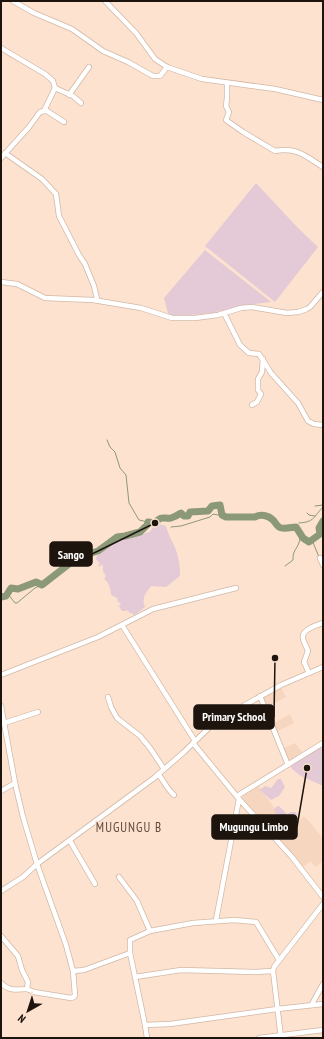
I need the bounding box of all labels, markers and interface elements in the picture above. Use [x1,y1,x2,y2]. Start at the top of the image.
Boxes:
callout: Sango [50,542,92,566]
text: Sango [58,547,85,562]
callout: Primary School [194,705,274,729]
text: Primary School [202,709,266,724]
callout: Mugungu Limbo [212,815,297,839]
district label: MUGUNGU B [96,819,162,836]
text: Mugungu Limbo [220,819,289,834]
north arrow [8,991,48,1031]
text: N [15,1011,28,1026]

